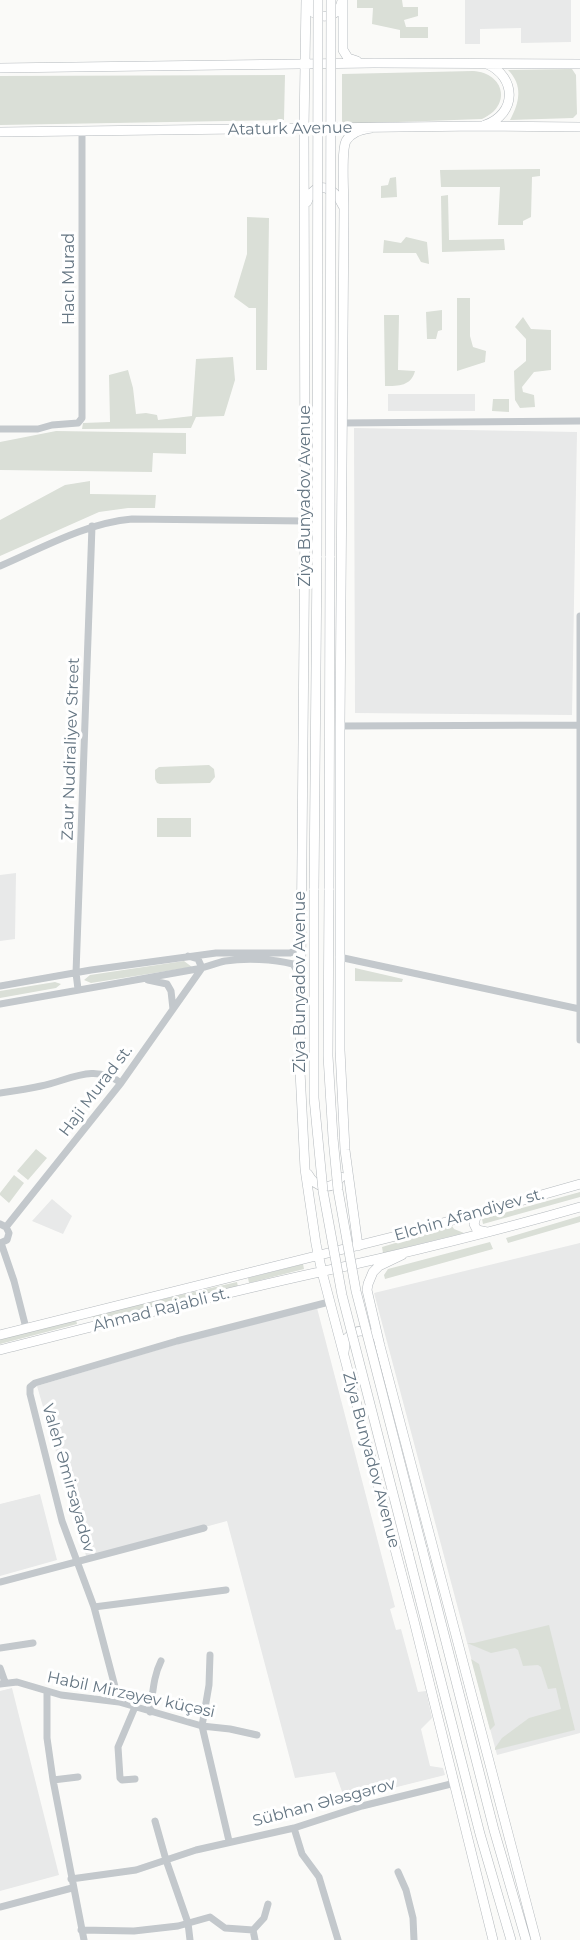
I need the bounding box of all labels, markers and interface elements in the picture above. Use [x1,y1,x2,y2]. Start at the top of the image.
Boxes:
street label: Ataturk Avenue [227,118,353,140]
street label: Hacı Murad [59,233,79,325]
street label: Ziya Bunyadov Avenue [295,405,315,587]
street label: Zaur Nudiraliyev Street [58,657,84,841]
street label: Ziya Bunyadov Avenue [290,891,310,1073]
street label: Haji Murad st. [55,1042,137,1140]
street label: Elchin Afandiyev st. [392,1184,546,1246]
street label: Ahmad Rajabli st. [91,1284,231,1336]
street label: Ziya Bunyadov Avenue [338,1370,404,1550]
street label: Valeh Əmirsayadov [38,1402,98,1554]
street label: Habil Mirzəyev küçəsi [45,1668,217,1722]
street label: Sübhan Ələsgərov [251,1775,397,1831]

